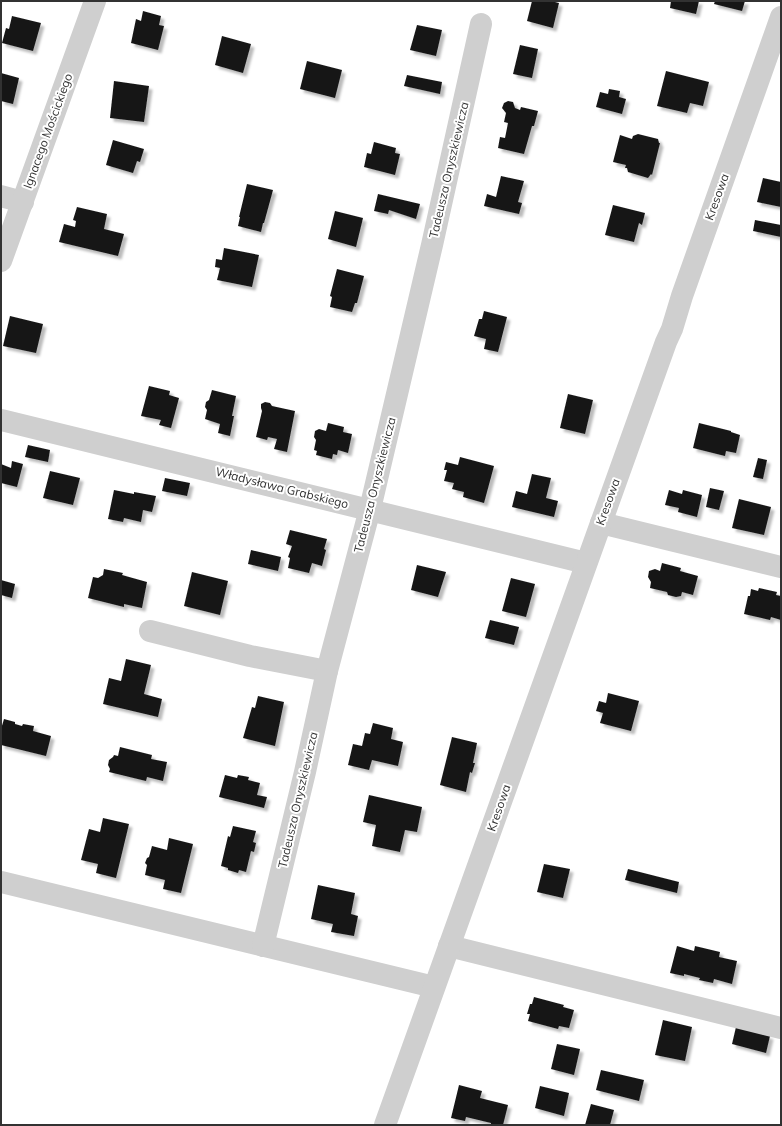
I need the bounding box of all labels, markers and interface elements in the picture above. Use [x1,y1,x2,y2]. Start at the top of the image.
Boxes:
street label: Ignacego Mościckiego [20,71,75,191]
street label: Tadeusza Onyszkiewicza [426,100,471,239]
street label: Kresowa [701,171,732,222]
street label: Tadeusza Onyszkiewicza [350,416,399,554]
street label: Władysława Grabskiego [214,464,350,511]
street label: Kresowa [592,476,623,527]
street label: Tadeusza Onyszkiewicza [275,730,320,869]
street label: Kresowa [484,782,514,833]

